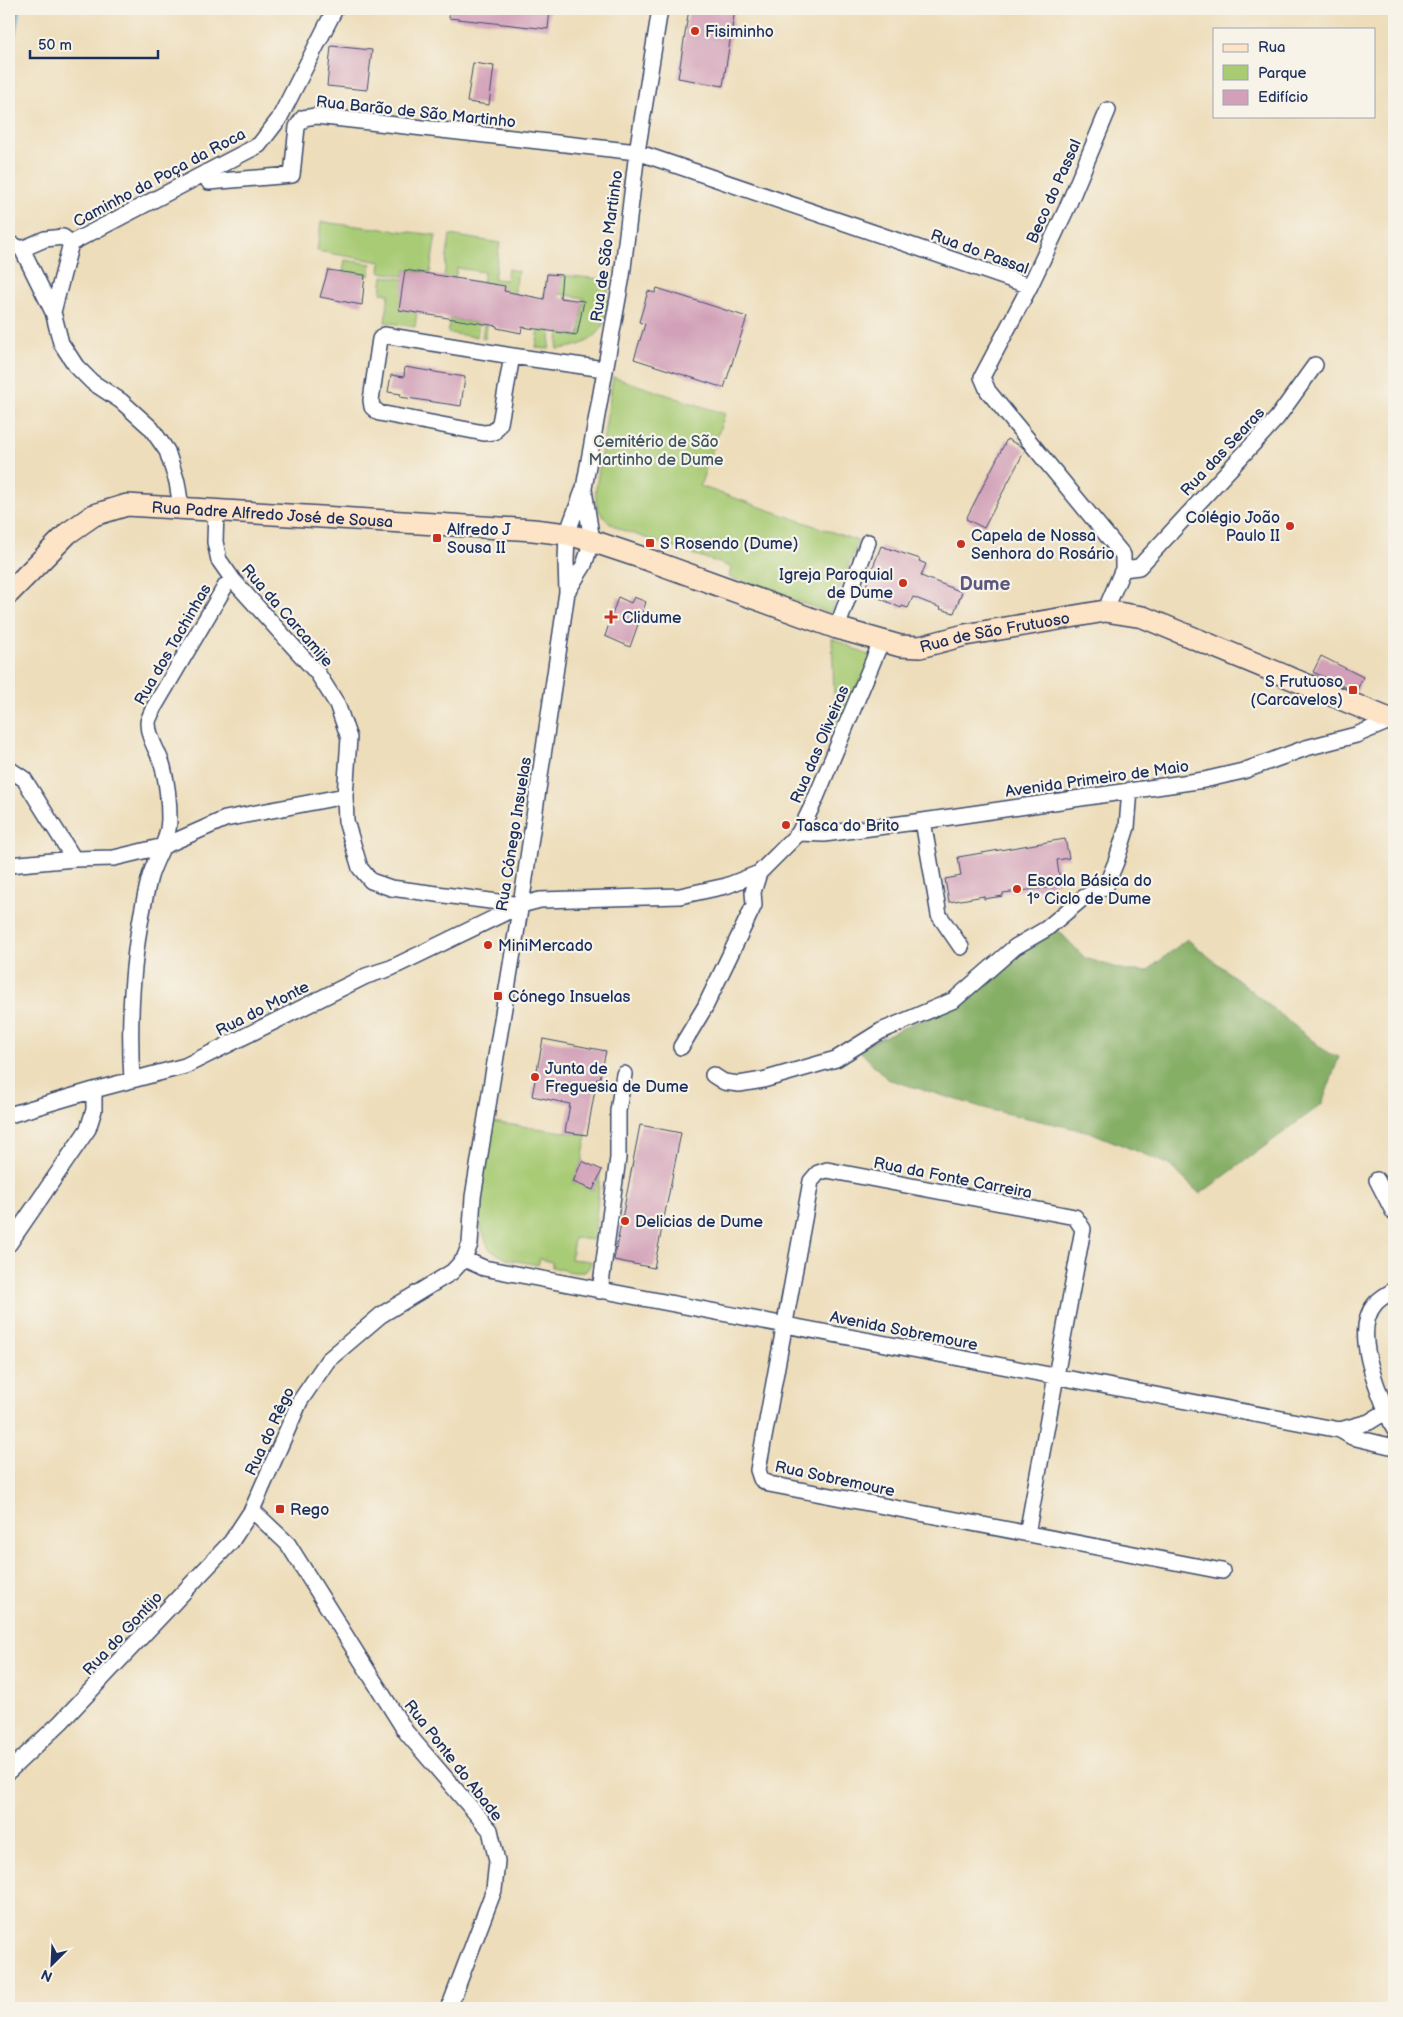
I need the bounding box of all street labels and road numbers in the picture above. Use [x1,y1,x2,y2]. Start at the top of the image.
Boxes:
street label: Rua Barão de São Martinho [315,93,517,132]
street label: Caminho da Poça da Roca [70,125,249,232]
street label: Beco do Passal [1023,137,1086,247]
street label: Rua de São Martinho [587,169,628,323]
street label: Rua do Passal [928,226,1031,279]
street label: Rua das Searas [1177,404,1269,500]
street label: Rua Padre Alfredo José de Sousa [151,499,394,532]
street label: Rua da Carcamije [237,561,337,672]
street label: Rua dos Tachinhas [131,581,216,709]
street label: Rua de São Frutuoso [918,609,1071,658]
street label: Rua das Oliveiras [787,683,854,806]
street label: Rua Cónego Insuelas [493,756,536,913]
street label: Avenida Primeiro de Maio [1004,757,1190,802]
street label: Rua do Monte [213,977,313,1041]
street label: Rua da Fonte Carreira [872,1154,1034,1203]
street label: Avenida Sobremoure [828,1308,980,1355]
street label: Rua do Rêgo [242,1384,299,1479]
street label: Rua Sobremoure [773,1457,897,1502]
street label: Rua do Gontijo [79,1588,167,1680]
street label: Rua Ponte do Abade [400,1697,506,1826]

